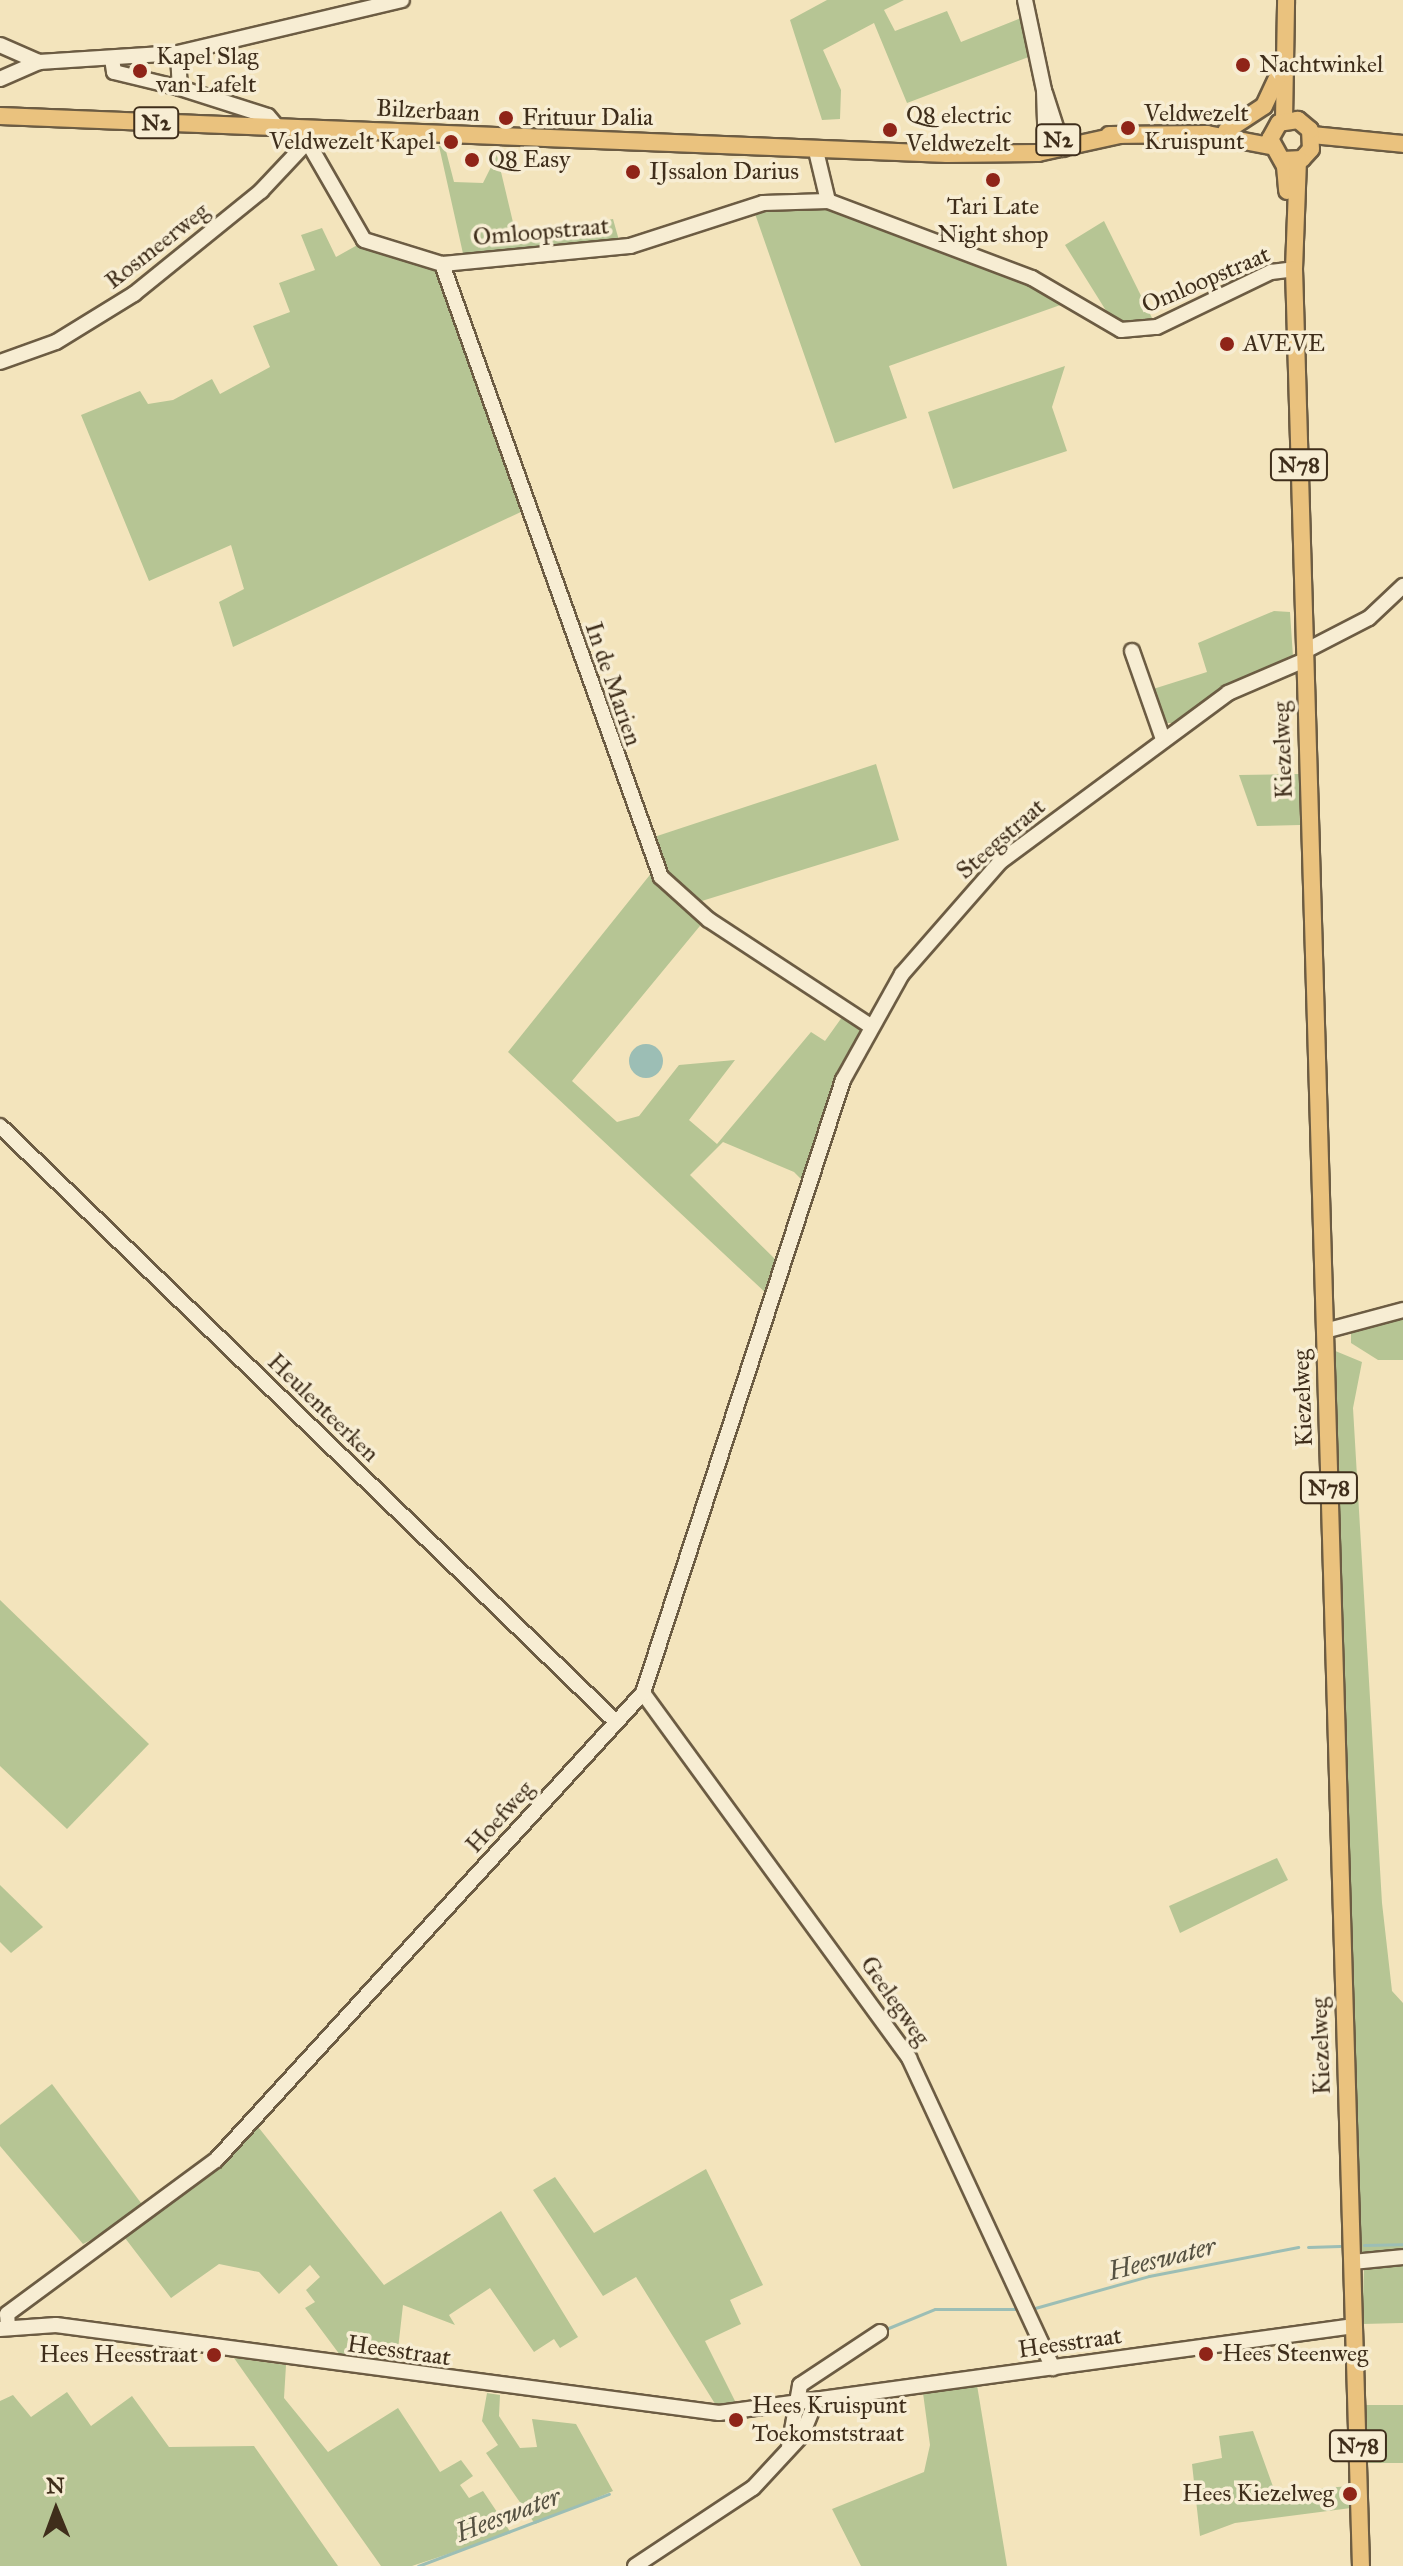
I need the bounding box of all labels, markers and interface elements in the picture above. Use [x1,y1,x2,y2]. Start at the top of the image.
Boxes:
place label: Kapel Slag van Lafelt [156,43,258,99]
place label: Nachtwinkel [1259,51,1384,79]
marker: Nachtwinkel [1234,56,1252,74]
marker: Kapel Slag van Lafelt [131,62,149,80]
street label: Bilzerbaan [375,94,481,128]
place label: Veldwezelt Kruispunt [1144,100,1249,156]
place label: Q8 electric Veldwezelt [906,102,1012,158]
place label: Frituur Dalia [522,104,653,132]
road number: N2 [132,105,180,141]
marker: Frituur Dalia [497,109,515,127]
marker: Veldwezelt Kruispunt [1119,119,1137,137]
marker: Q8 electric Veldwezelt [881,121,899,139]
road number: N2 [1034,122,1082,158]
place label: Veldwezelt Kapel [269,128,435,156]
marker: Veldwezelt Kapel [442,133,460,151]
place label: Q8 Easy [488,146,570,174]
marker: Q8 Easy [463,151,481,169]
place label: IJssalon Darius [649,158,799,186]
marker: IJssalon Darius [624,163,642,181]
marker: Tari Late Night shop [984,171,1002,189]
place label: Tari Late Night shop [937,193,1049,249]
street label: Rosmeerweg [99,197,215,295]
street label: Omloopstraat [472,212,610,252]
street label: Omloopstraat [1138,240,1274,320]
place label: AVEVE [1243,330,1325,358]
marker: AVEVE [1218,335,1236,353]
road number: N78 [1269,447,1329,483]
street label: In de Marien [578,618,648,750]
street label: Kiezelweg [1267,701,1299,799]
street label: Steegstraat [951,793,1051,885]
street label: Heulenteerken [261,1348,385,1468]
street label: Kiezelweg [1287,1349,1319,1447]
road number: N78 [1299,1470,1359,1506]
street label: Hoefweg [460,1775,540,1859]
street label: Geelegweg [854,1951,936,2051]
street label: Kiezelweg [1305,1997,1337,2095]
water label: Heeswater [1105,2231,1219,2287]
street label: Heesstraat [1016,2321,1124,2365]
street label: Heesstraat [345,2329,453,2373]
place label: Hees Steenweg [1222,2340,1368,2368]
place label: Hees Heesstraat [39,2341,198,2369]
marker: Hees Steenweg [1197,2345,1215,2363]
marker: Hees Heesstraat [205,2346,223,2364]
place label: Hees Kruispunt Toekomststraat [752,2392,907,2448]
marker: Hees Kruispunt Toekomststraat [727,2411,745,2429]
road number: N78 [1328,2428,1388,2464]
north arrow [16,2470,96,2550]
text: N [46,2472,65,2499]
place label: Hees Kiezelweg [1182,2480,1334,2508]
water label: Heeswater [451,2481,565,2549]
marker: Hees Kiezelweg [1341,2485,1359,2503]

